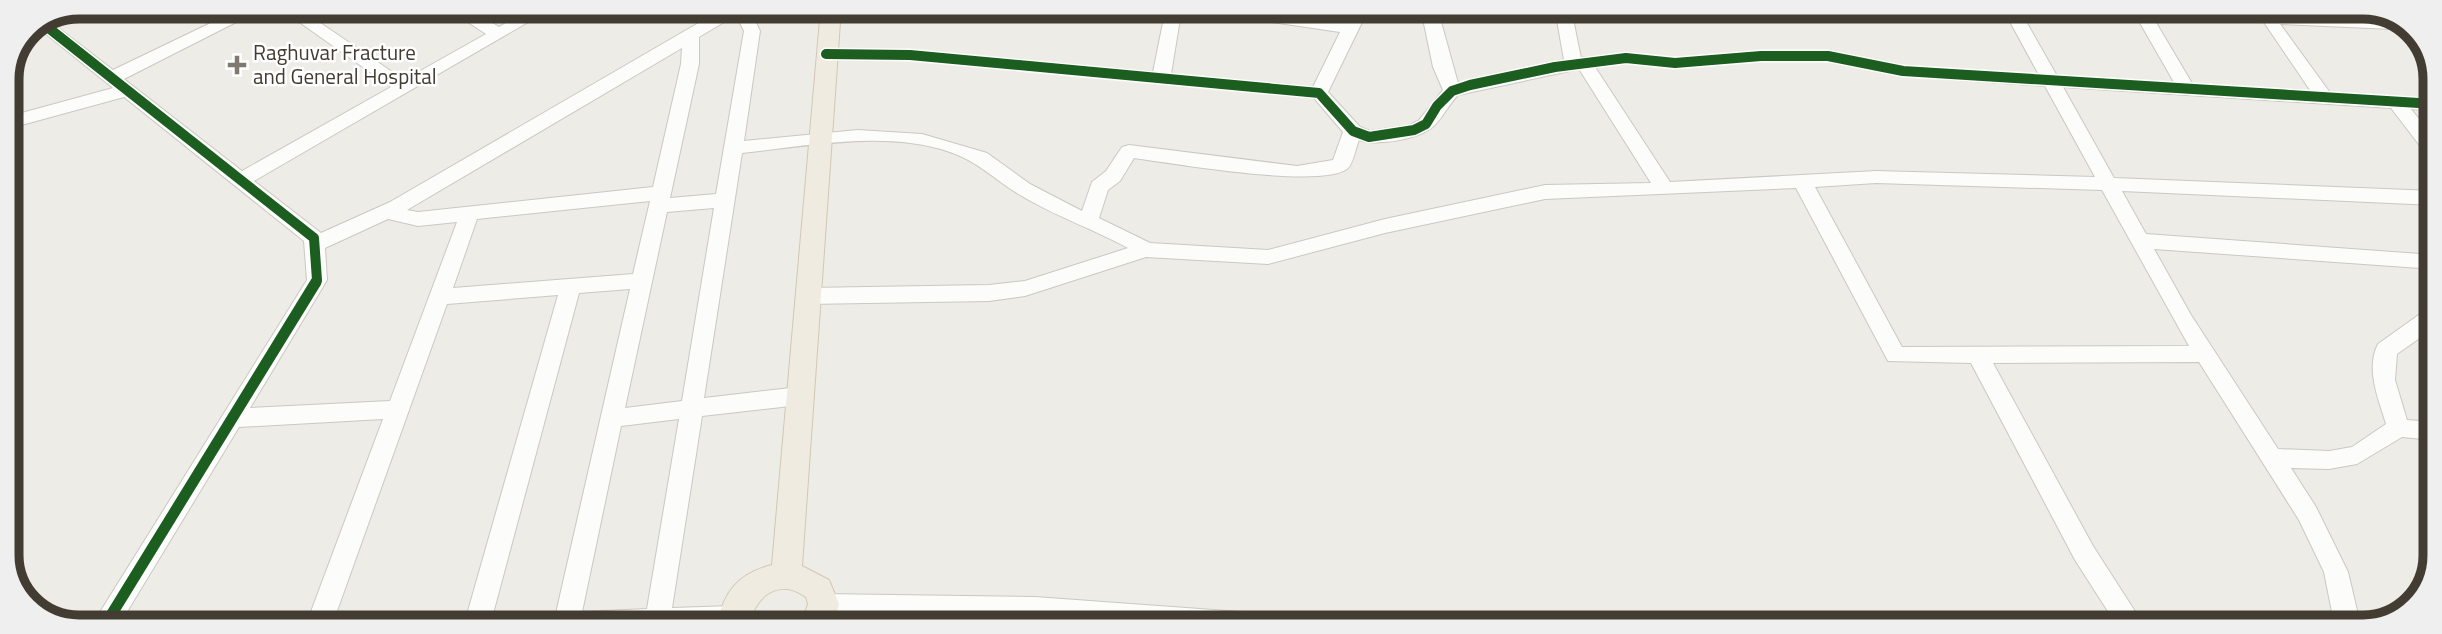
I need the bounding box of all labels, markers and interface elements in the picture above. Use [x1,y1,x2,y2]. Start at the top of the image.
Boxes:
place label: Raghuvar Fracture and General Hospital [253,36,437,92]
marker: Raghuvar Fracture and General Hospital [227,55,247,75]

